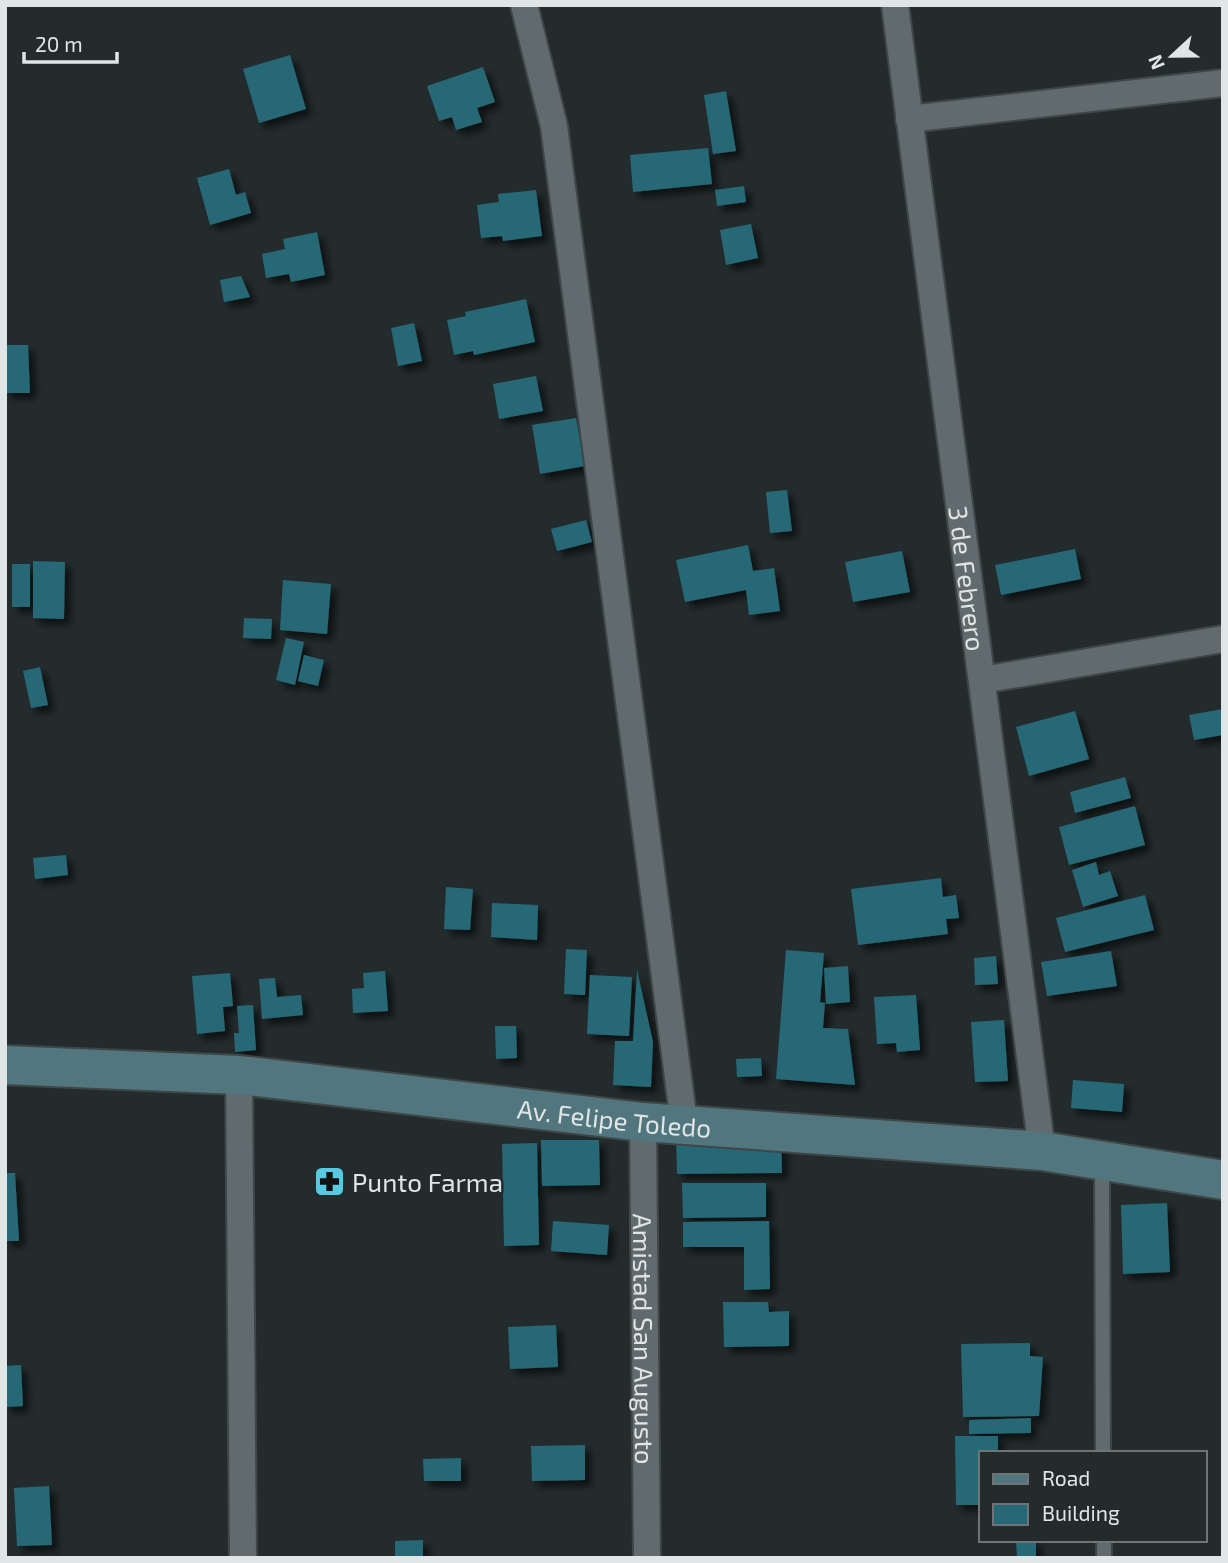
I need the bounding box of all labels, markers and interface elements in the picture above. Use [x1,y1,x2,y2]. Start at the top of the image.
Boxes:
scale bar [24,21,117,65]
north arrow [1137,21,1207,91]
text: 20 m [35,31,83,56]
text: N [1143,52,1169,73]
street label: 3 de Febrero [944,504,993,653]
street label: Av. Felipe Toledo [516,1092,712,1142]
pharmacy icon: Punto Farma [312,1164,346,1198]
place label: Punto Farma [352,1166,503,1197]
street label: Amistad San Augusto [628,1213,662,1465]
legend [979,1451,1207,1542]
text: Road [1042,1465,1090,1490]
text: Building [1042,1500,1120,1525]

